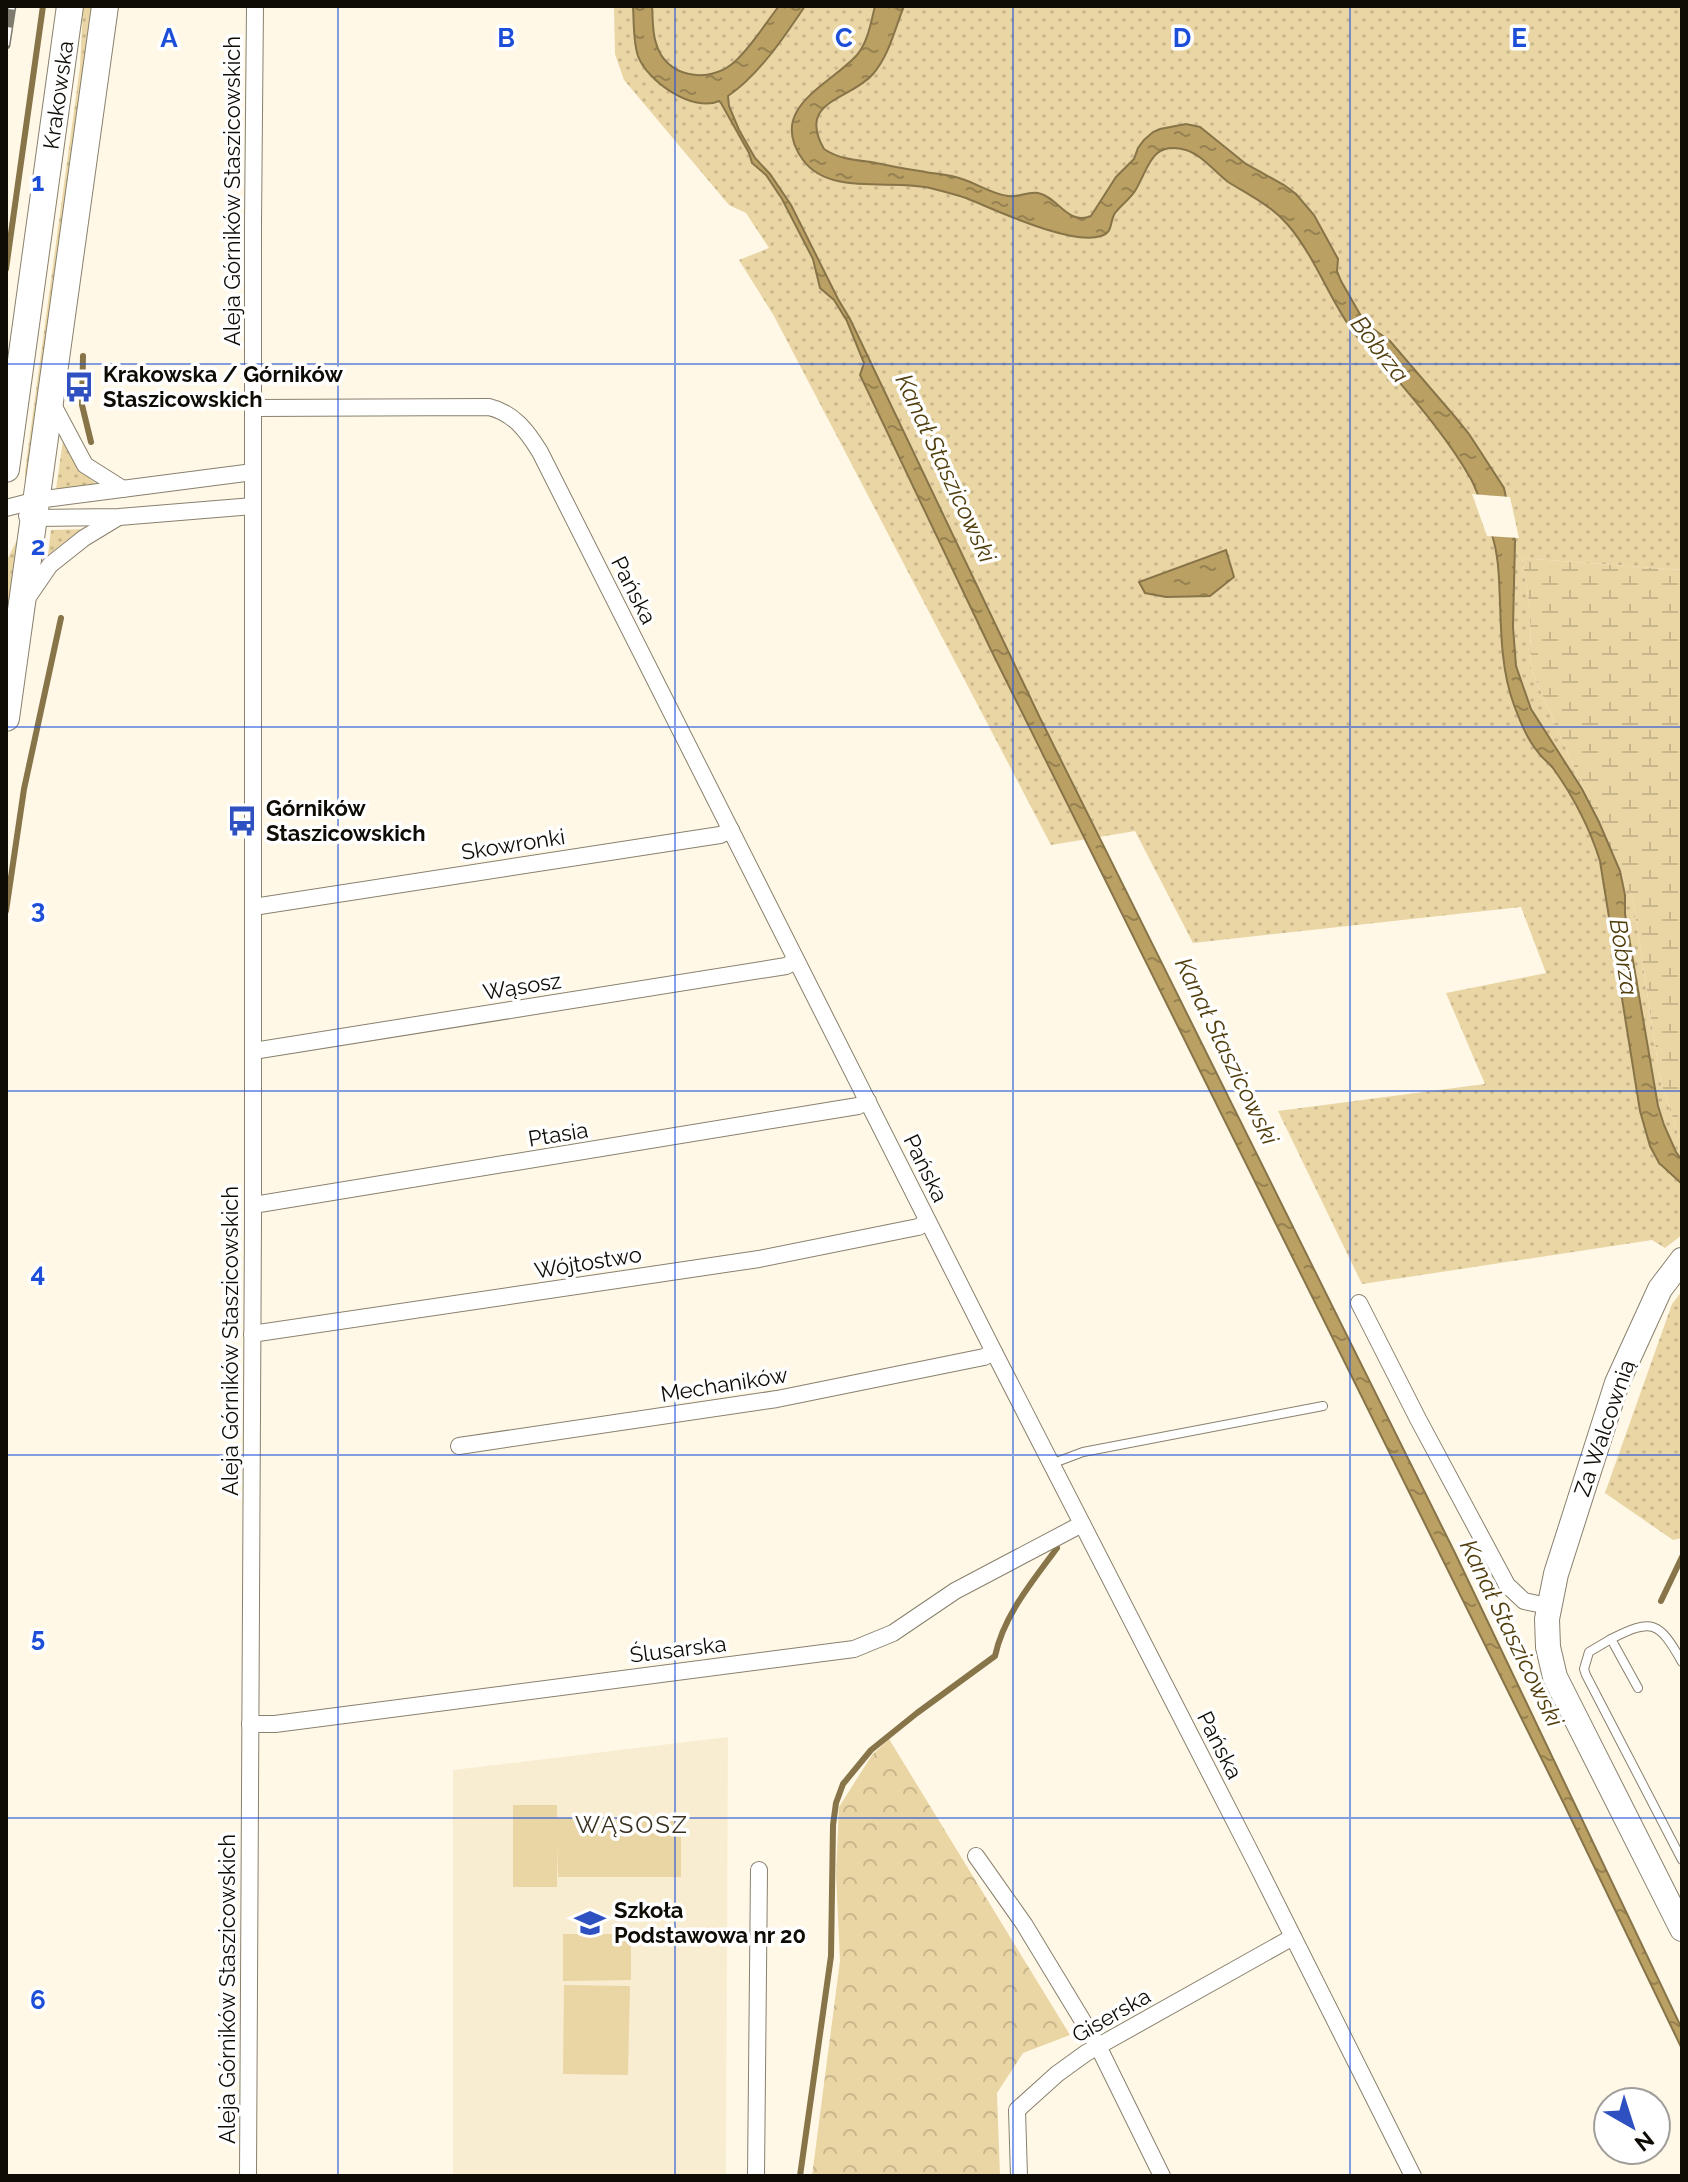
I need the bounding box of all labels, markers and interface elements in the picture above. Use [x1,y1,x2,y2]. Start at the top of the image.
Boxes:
text: A [160,23,178,53]
text: B [497,23,515,53]
text: C [835,23,853,53]
text: D [1173,23,1191,53]
text: E [1511,23,1527,53]
street label: Aleja Górników Staszicowskich [219,36,245,346]
street label: Krakowska [38,39,78,151]
text: 1 [32,167,45,197]
water label: Bobrza [1345,310,1415,388]
place label: Krakowska / Górników Staszicowskich [103,361,343,412]
water label: Kanał Staszicowski [890,369,1003,568]
bus stop icon: Krakowska / Górników Staszicowskich [62,370,96,404]
text: 2 [31,531,45,561]
street label: Pańska [606,552,662,628]
place label: Górników Staszicowskich [266,795,425,846]
bus stop icon: Górników Staszicowskich [225,804,259,838]
street label: Skowronki [459,823,567,865]
text: 3 [31,894,45,924]
water label: Bobrza [1604,917,1644,997]
water label: Kanał Staszicowski [1169,953,1285,1150]
street label: Wąsosz [481,967,563,1005]
street label: Ptasia [526,1116,590,1152]
street label: Pańska [898,1130,954,1206]
street label: Aleja Górników Staszicowskich [217,1186,243,1496]
street label: Wójtostwo [532,1241,644,1283]
text: 4 [31,1258,45,1288]
street label: Za Walcownią [1568,1356,1640,1500]
street label: Mechaników [659,1361,789,1407]
water label: Kanał Staszicowski [1454,1535,1570,1732]
text: 5 [31,1622,45,1652]
street label: Ślusarska [628,1629,728,1668]
street label: Pańska [1192,1707,1248,1783]
district label: WĄSOSZ [575,1810,689,1839]
street label: Aleja Górników Staszicowskich [214,1834,240,2144]
place label: Szkoła Podstawowa nr 20 [614,1897,806,1948]
school or university icon: Szkoła Podstawowa nr 20 [573,1906,607,1940]
street label: Giserska [1067,1982,1155,2048]
text: 6 [30,1985,46,2015]
north arrow [1592,2086,1672,2166]
text: N [1630,2126,1659,2157]

